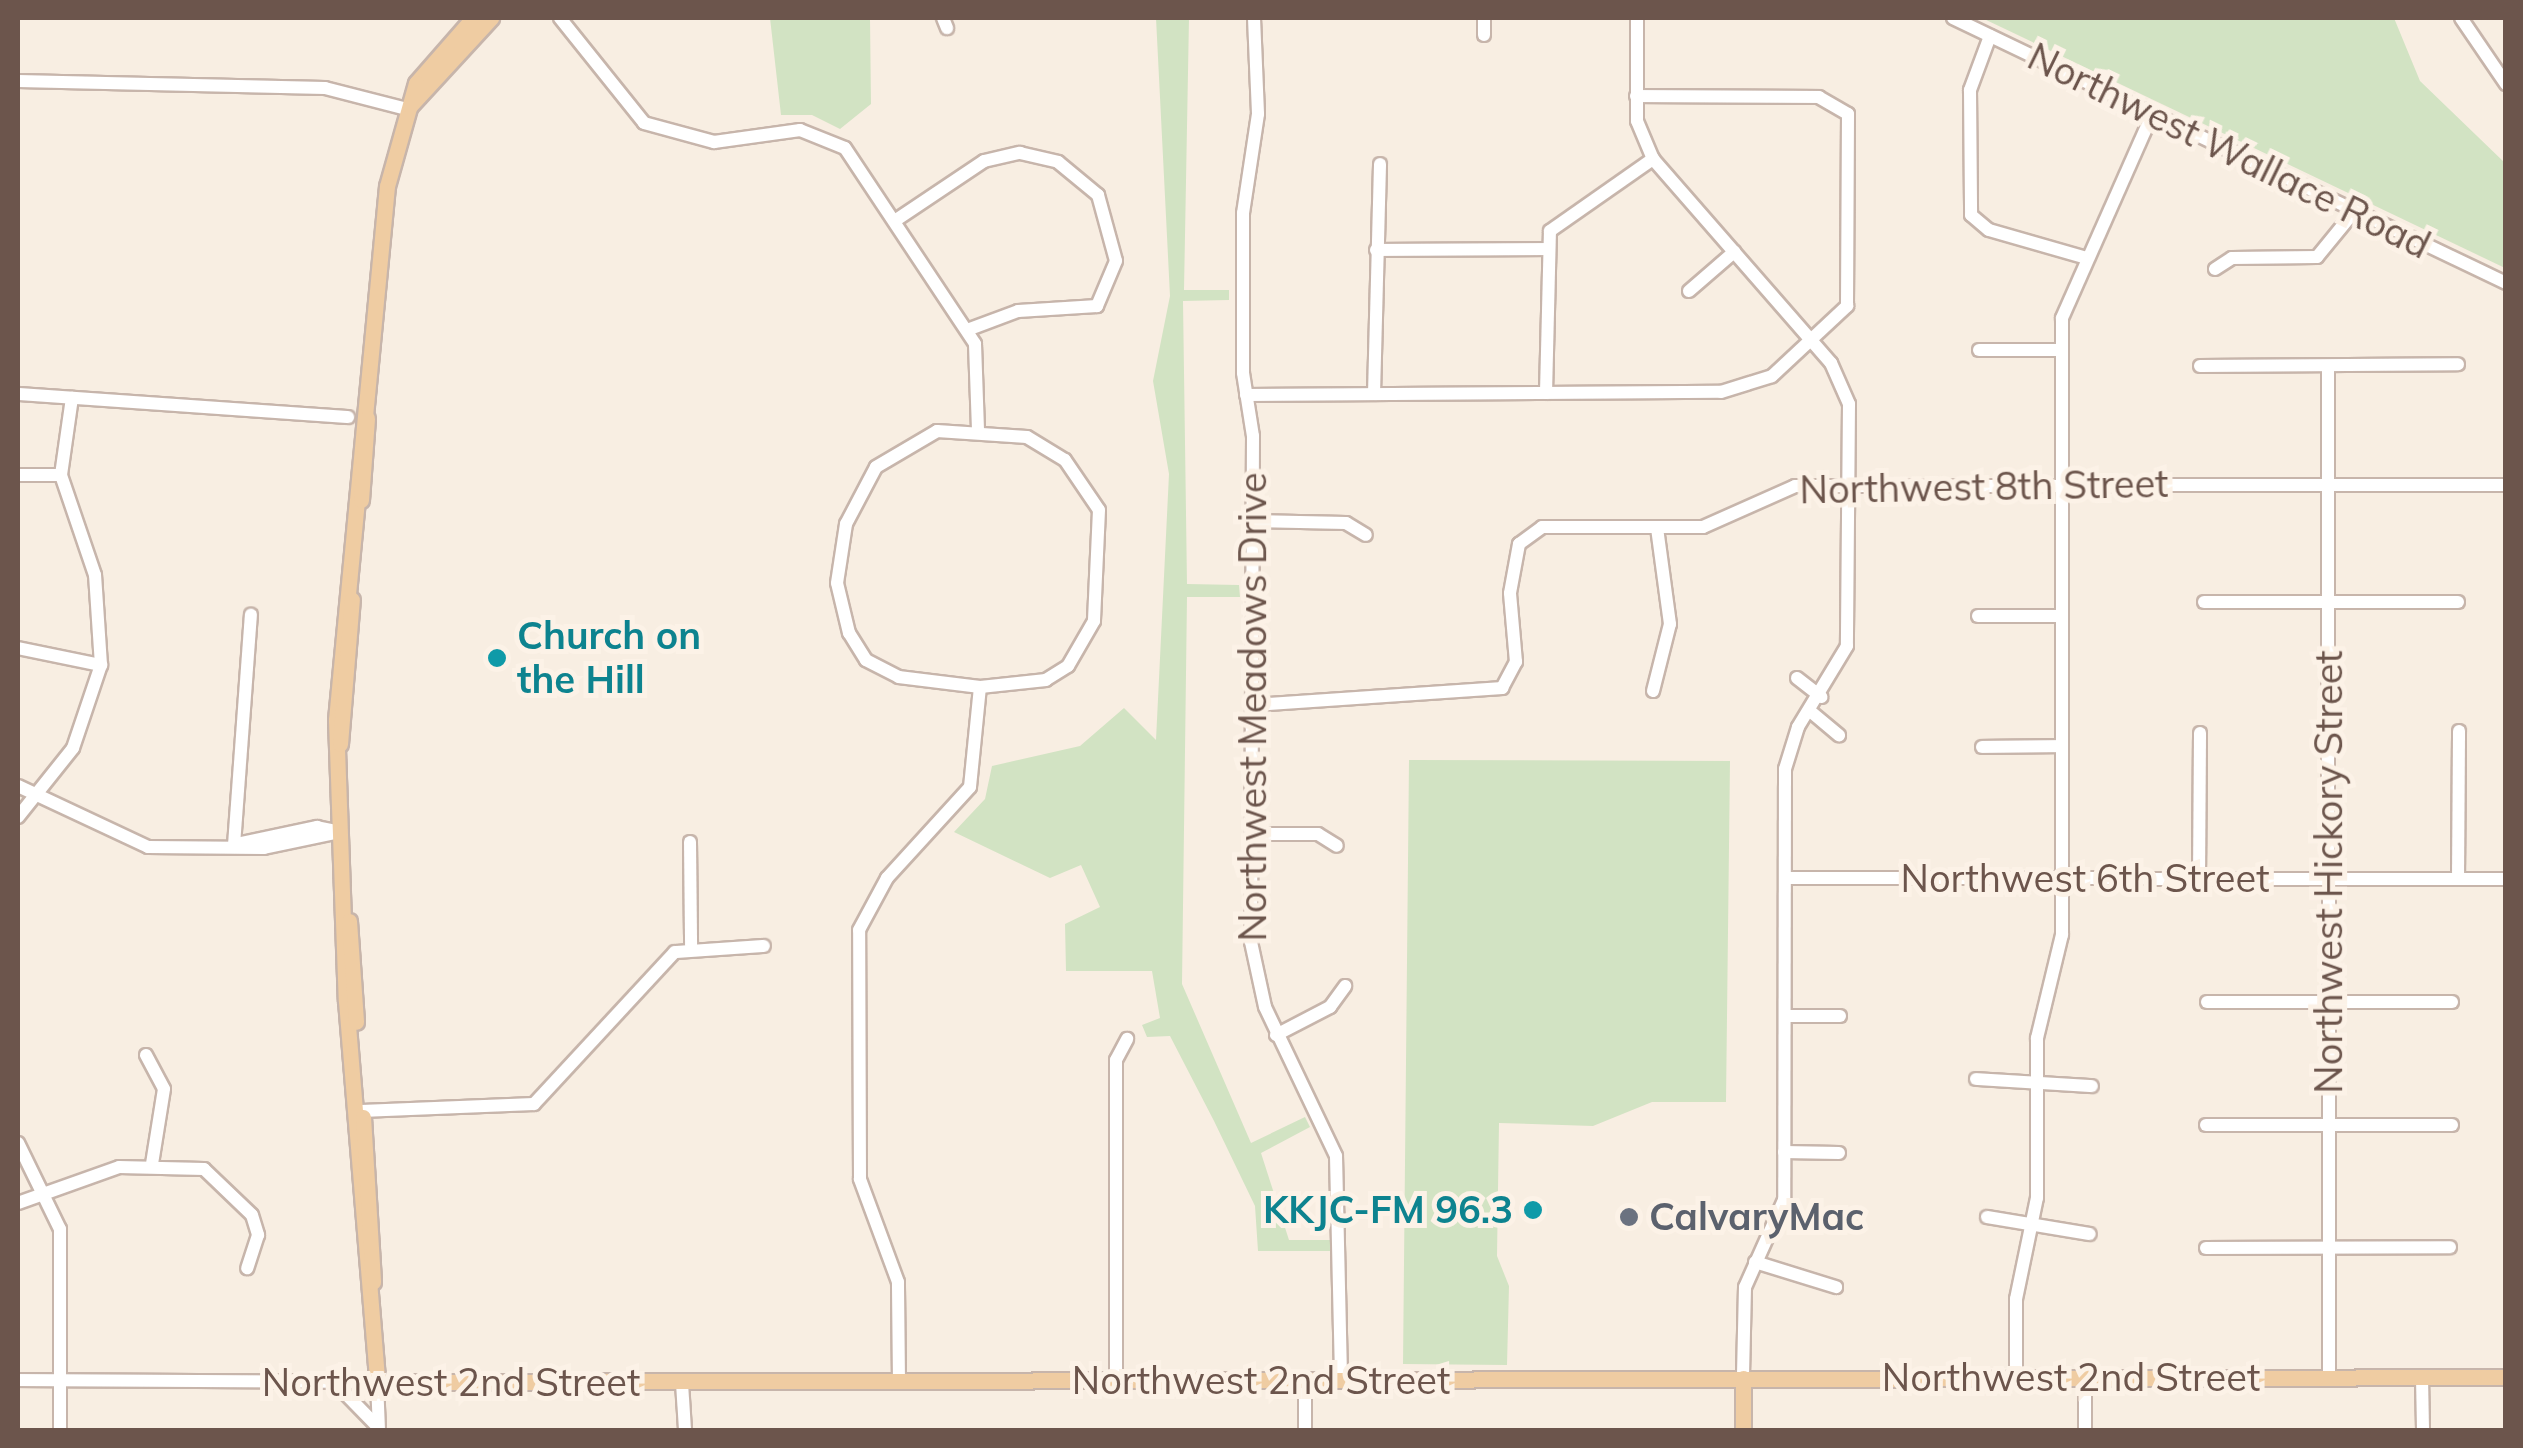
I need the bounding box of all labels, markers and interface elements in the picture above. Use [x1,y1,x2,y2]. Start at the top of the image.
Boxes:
street label: Northwest Wallace Road [2021,34,2437,268]
street label: Northwest 8th Street [1799,461,2169,513]
street label: Northwest Meadows Drive [1230,472,1276,942]
place label: Church on the Hill [517,613,701,702]
marker: Church on the Hill [486,647,508,669]
street label: Northwest Hickory Street [2306,650,2352,1094]
street label: Northwest 6th Street [1901,856,2269,902]
place label: KKJC-FM 96.3 [1263,1187,1513,1233]
place label: CalvaryMac [1649,1194,1864,1240]
marker: KKJC-FM 96.3 [1522,1199,1544,1221]
marker: CalvaryMac [1618,1206,1640,1228]
street label: Northwest 2nd Street [1882,1355,2260,1401]
street label: Northwest 2nd Street [1072,1358,1450,1404]
street label: Northwest 2nd Street [262,1360,640,1406]

